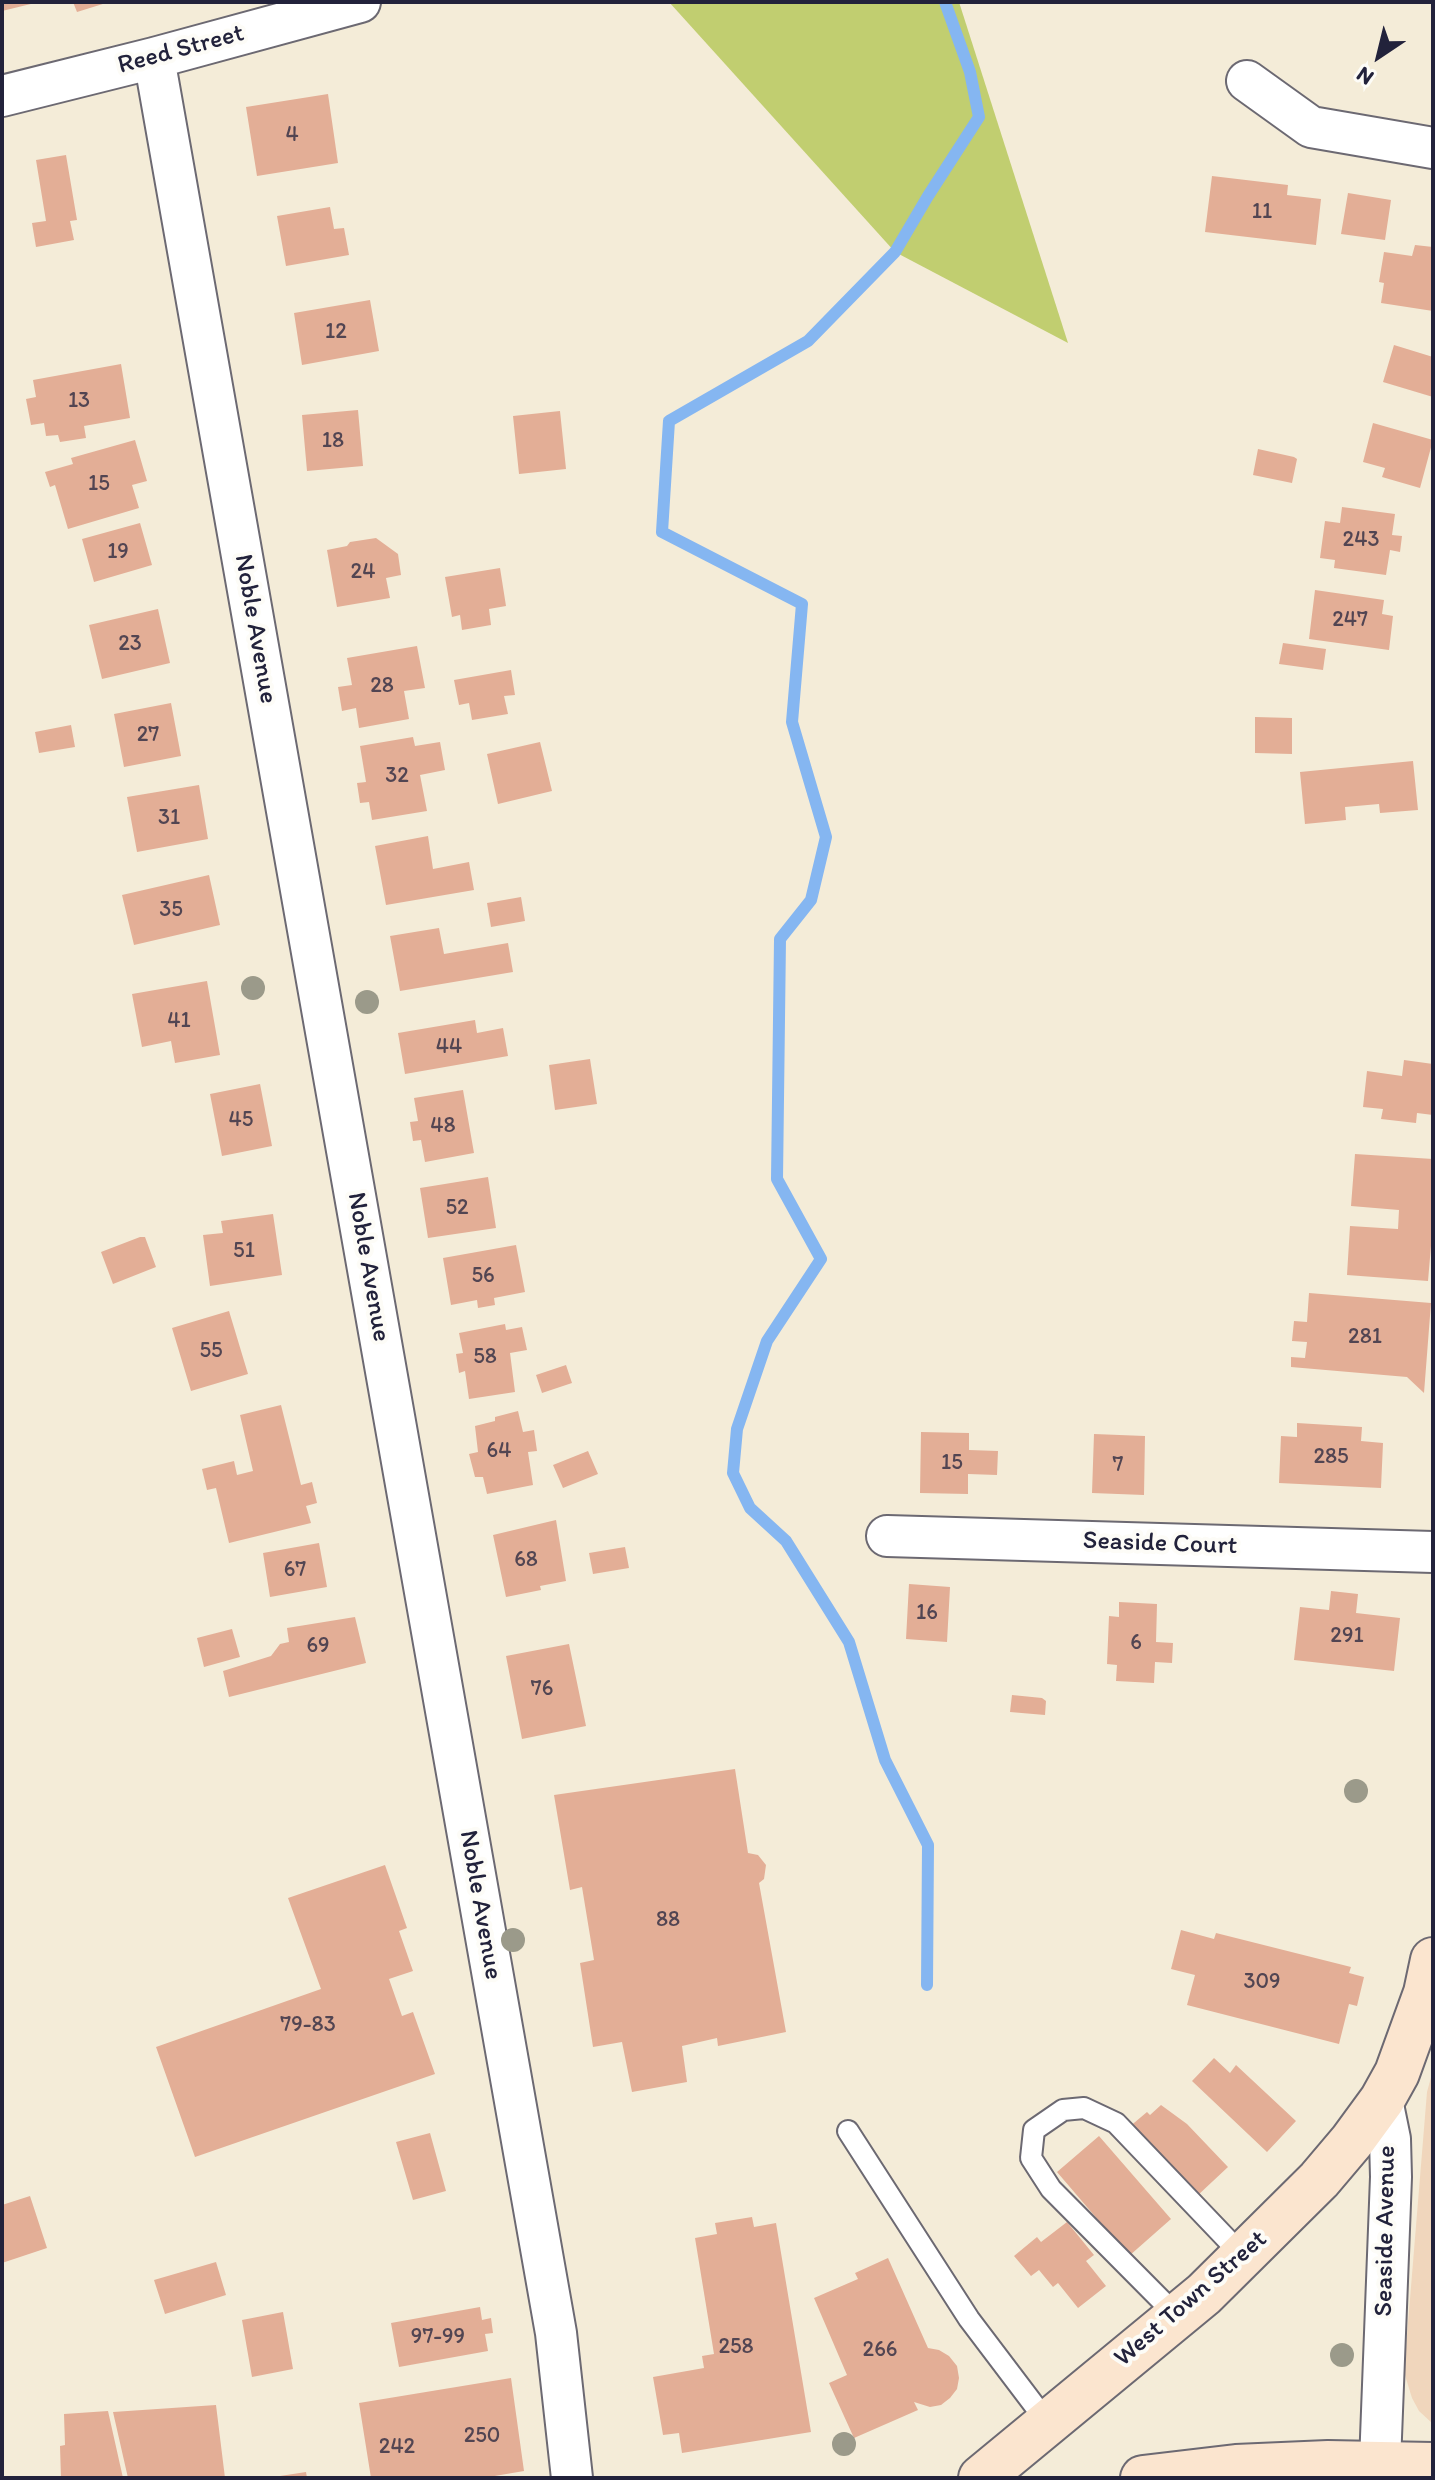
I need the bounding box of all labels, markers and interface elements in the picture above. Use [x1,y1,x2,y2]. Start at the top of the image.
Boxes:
north arrow [1339,16,1419,96]
street label: Reed Street [115,18,247,82]
text: N [1351,61,1379,91]
house number: 4 [285,122,299,148]
house number: 11 [1252,199,1272,225]
house number: 12 [325,319,347,345]
house number: 13 [68,388,90,414]
house number: 18 [322,428,344,454]
house number: 15 [88,471,110,497]
house number: 243 [1343,527,1379,553]
house number: 19 [107,539,129,565]
street label: Noble Avenue [227,552,283,706]
house number: 24 [351,559,375,585]
house number: 247 [1332,607,1368,633]
house number: 23 [118,631,142,657]
house number: 28 [370,673,394,699]
house number: 27 [137,722,159,748]
house number: 32 [385,763,409,789]
house number: 31 [158,805,180,831]
house number: 35 [159,897,183,923]
house number: 41 [167,1008,191,1034]
house number: 44 [436,1034,462,1060]
house number: 45 [229,1107,253,1133]
house number: 48 [430,1113,456,1139]
street label: Noble Avenue [340,1190,396,1344]
house number: 52 [445,1195,469,1221]
house number: 51 [233,1238,255,1264]
house number: 56 [471,1263,495,1289]
house number: 281 [1348,1324,1382,1350]
house number: 55 [199,1338,223,1364]
house number: 58 [473,1344,497,1370]
house number: 64 [487,1438,511,1464]
house number: 285 [1313,1444,1349,1470]
house number: 15 [941,1450,963,1476]
house number: 7 [1113,1452,1123,1478]
street label: Seaside Court [1082,1526,1238,1562]
house number: 68 [514,1547,538,1573]
house number: 67 [284,1557,306,1583]
house number: 16 [916,1600,938,1626]
house number: 291 [1330,1623,1364,1649]
house number: 6 [1130,1630,1142,1656]
house number: 69 [306,1633,330,1659]
house number: 76 [531,1676,553,1702]
street label: Noble Avenue [452,1828,508,1982]
house number: 88 [656,1907,680,1933]
house number: 309 [1243,1969,1281,1995]
house number: 79-83 [280,2012,336,2038]
street label: Seaside Avenue [1369,2145,1403,2317]
street label: West Town Street [1108,2224,1274,2374]
house number: 97-99 [411,2324,465,2350]
house number: 258 [718,2334,754,2360]
house number: 266 [863,2337,897,2363]
house number: 250 [464,2423,500,2449]
house number: 242 [379,2434,415,2460]

